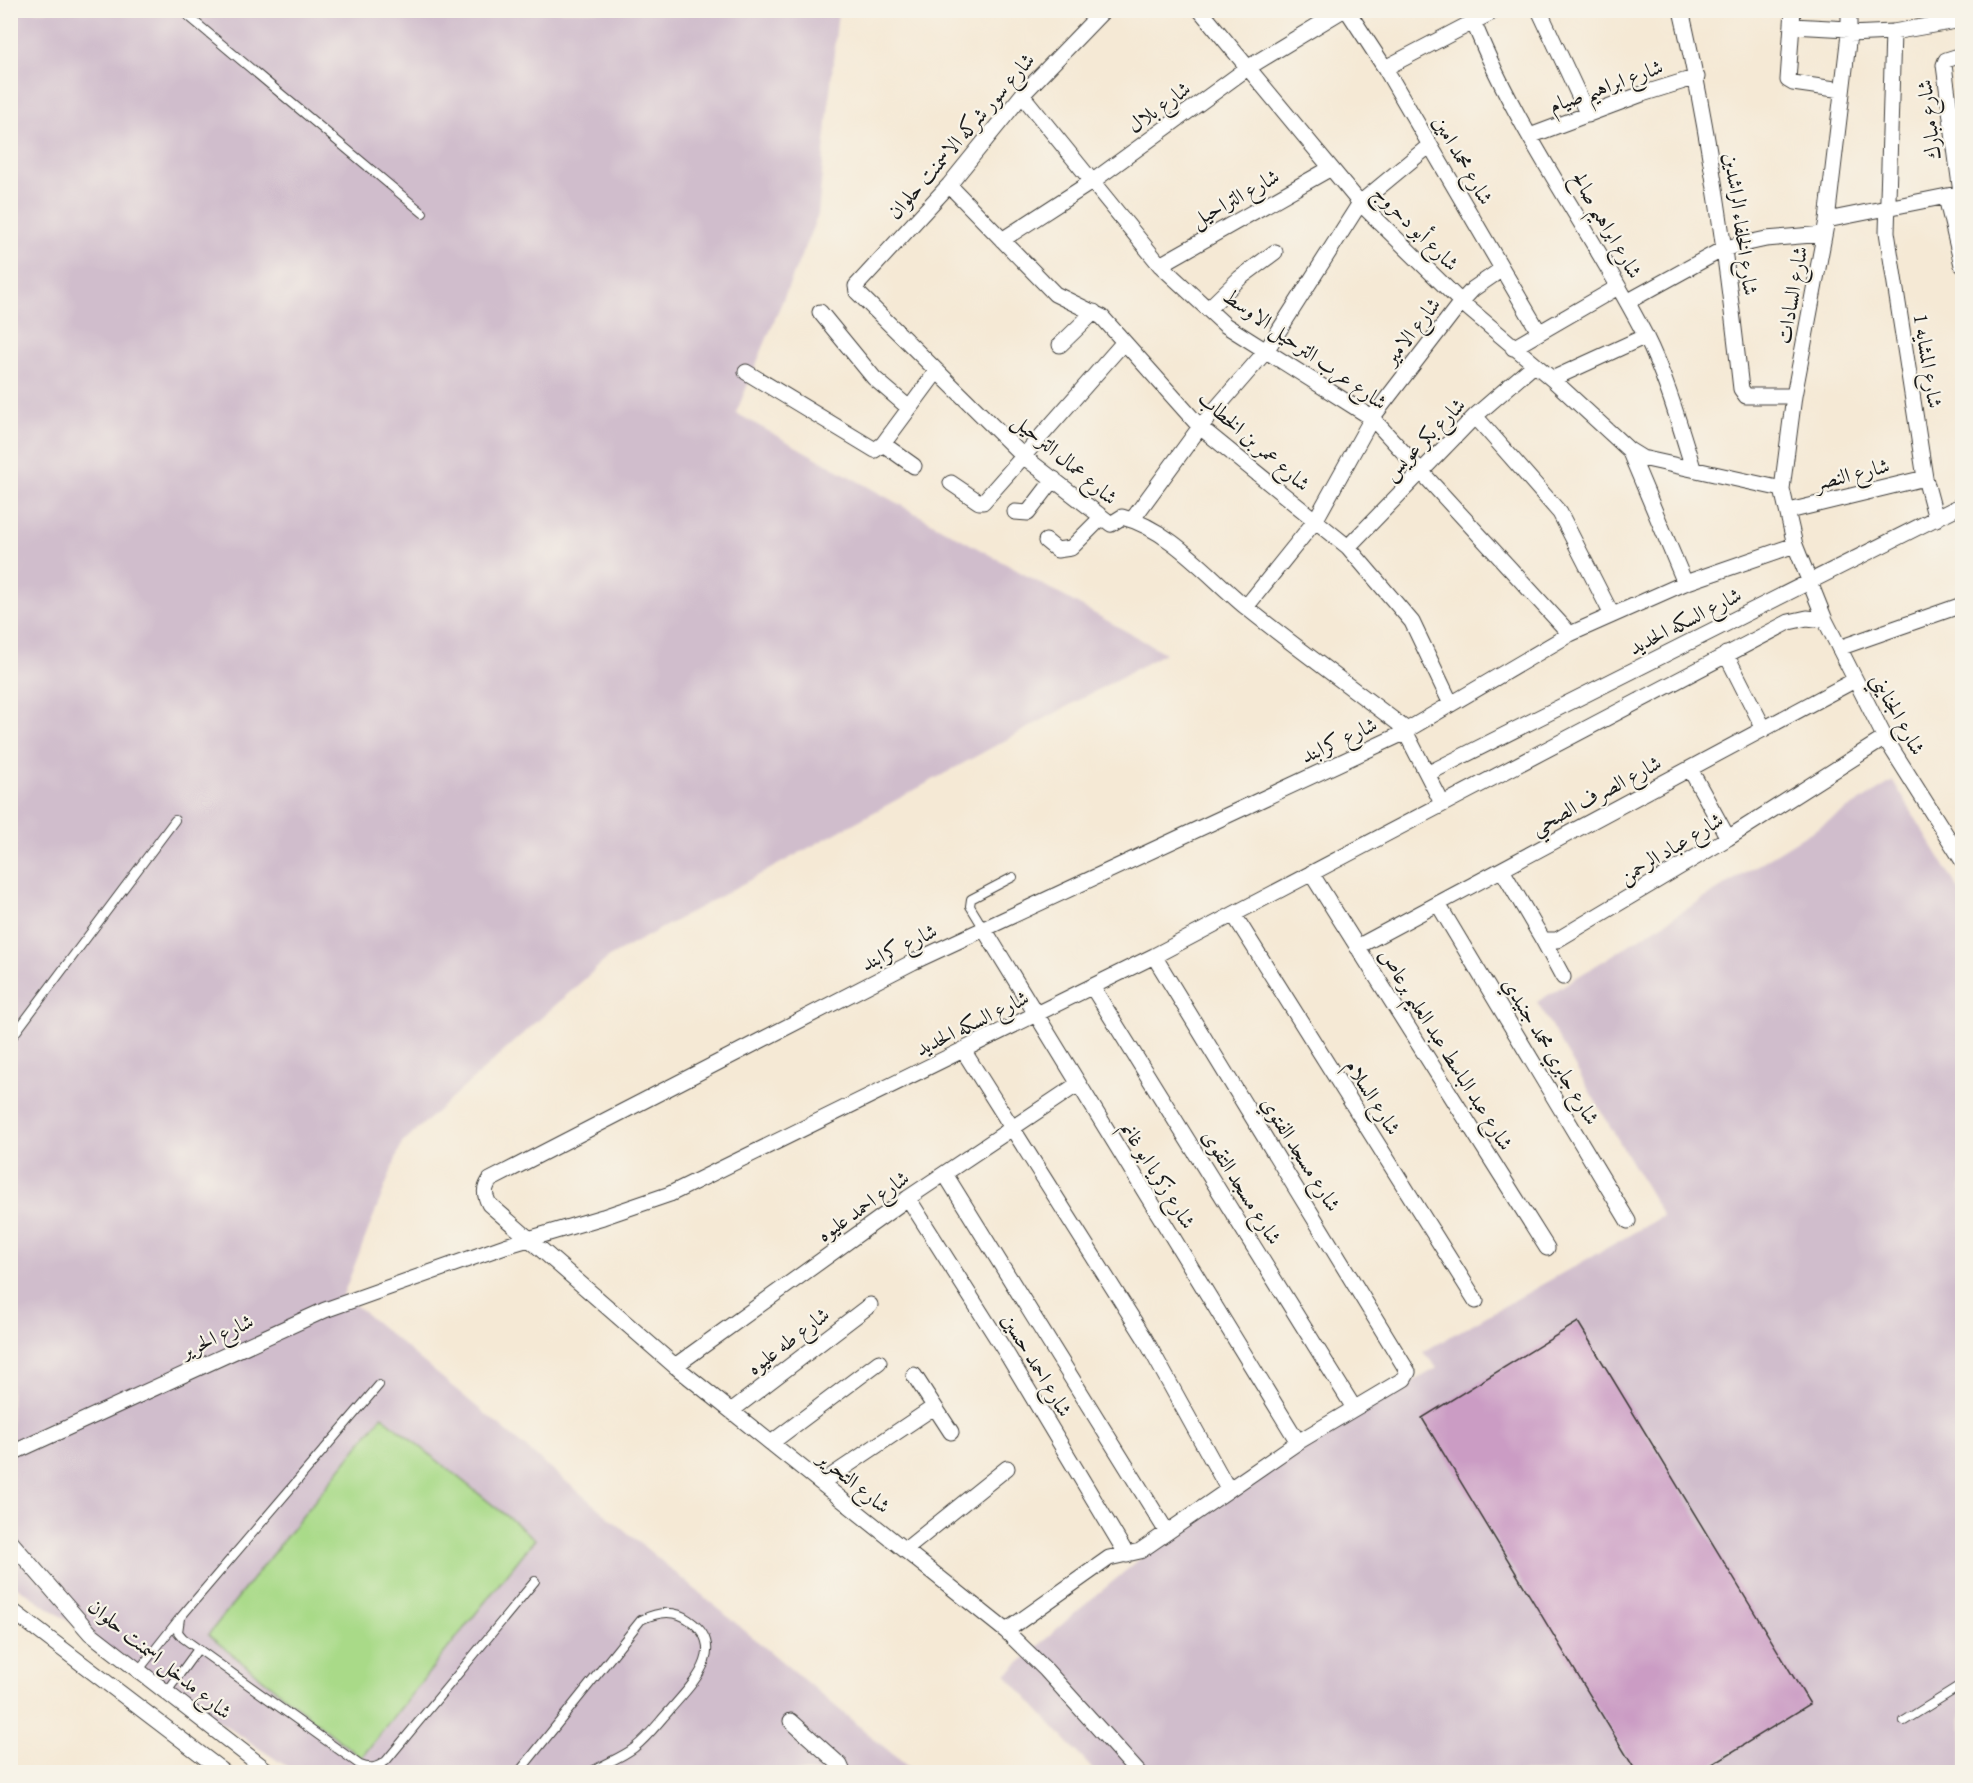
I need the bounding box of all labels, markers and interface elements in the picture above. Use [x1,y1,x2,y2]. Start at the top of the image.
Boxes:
street label: شارع سور شركه الاسمنت حلوان [881,47,1044,228]
street label: شارع ابراهيم صيام [1545,52,1669,126]
street label: شارع بلال [1122,75,1199,143]
street label: شارع مبارك [1910,78,1952,162]
street label: شارع محمد امين [1423,110,1500,212]
street label: شارع الخلفاء الراشدين [1713,151,1765,298]
street label: شارع التراحيل [1186,162,1286,237]
street label: شارع ابراهيم صالح [1559,166,1649,287]
street label: شارع أبو دحروج [1363,178,1466,281]
street label: شارع السادات [1770,244,1818,347]
street label: شارع عرب الترحيل الاوسط [1215,282,1393,420]
street label: شارع الامير [1376,291,1450,375]
street label: شارع المشايه 1 [1903,312,1949,411]
street label: شارع عمر بن الخطاب [1189,384,1316,501]
street label: شارع بكر عويس [1376,391,1474,489]
street label: شارع عمال الترحيل [1004,407,1124,514]
street label: شارع النصر [1810,451,1893,501]
street label: شارع السكه الحديد [1624,581,1748,665]
street label: شارع الجنايني [1860,668,1932,762]
street label: شارع كرابند [1296,710,1384,774]
street label: شارع الصرف الصحي [1526,749,1669,847]
street label: شارع عباد الرحمن [1613,806,1731,894]
street label: شارع كرابند [856,917,944,981]
street label: شارع عبد الباسط عبد العليم برعاص [1366,943,1520,1159]
street label: شارع جابري محمد جنيدي [1492,972,1606,1132]
street label: شارع السكه الحديد [911,983,1035,1066]
street label: شارع السلام [1335,1054,1407,1143]
street label: شارع مسجد الفتوي [1251,1091,1347,1219]
street label: شارع زكريا ابو غانم [1111,1116,1202,1236]
street label: شارع مسجد التقوى [1192,1124,1288,1252]
street label: شارع احمد عليوه [811,1164,917,1251]
street label: شارع طه عليوه [741,1301,838,1385]
street label: شارع الحرير [174,1307,260,1370]
street label: شارع احمد حسين [992,1308,1079,1424]
street label: شارع التحرير [808,1443,896,1523]
street label: شارع مدخل اسمنت حلوان [80,1592,238,1729]

